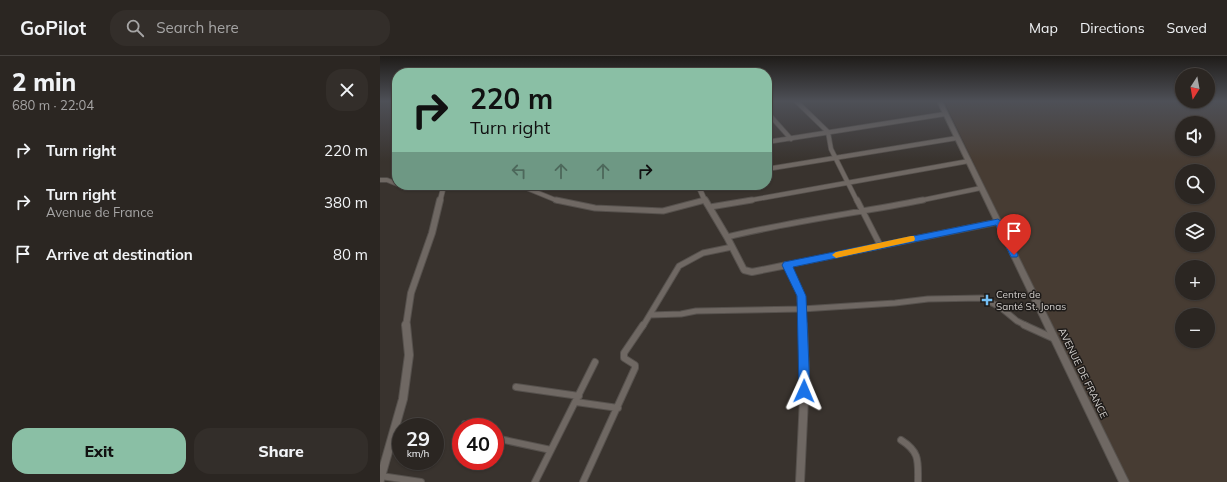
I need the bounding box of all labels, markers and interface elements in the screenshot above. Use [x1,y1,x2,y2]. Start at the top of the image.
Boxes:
search box [110,10,390,46]
text: GoPilot [20,16,86,40]
icon: search [124,17,146,39]
text: Search here [156,18,239,37]
text: Map [1029,19,1058,37]
text: Directions [1080,19,1145,37]
text: Saved [1167,19,1207,37]
text: 2 min [12,67,76,97]
north arrow [1175,68,1215,108]
map controls [1175,68,1215,348]
button: close [326,69,368,111]
text: 220 m [470,81,553,116]
icon: right [404,84,456,136]
text: 680 m · 22:04 [12,97,94,113]
text: Turn right [470,116,550,139]
button: sound [1175,116,1215,156]
icon: right [12,139,34,161]
text: Turn right [46,141,116,160]
text: 220 m [324,141,368,160]
icon: left [508,160,530,182]
icon: ahead [550,160,572,182]
icon: ahead [592,160,614,182]
icon: right [634,160,656,182]
button: search [1175,164,1215,204]
text: Turn right [46,185,116,204]
icon: right [12,191,34,213]
text: 380 m [324,193,368,212]
text: Avenue de France [46,204,154,220]
button: layers [1175,212,1215,252]
pin [997,214,1031,255]
icon: arrive [1003,220,1025,242]
icon: arrive [12,243,34,265]
text: Arrive at destination [46,245,193,264]
text: 80 m [333,245,368,264]
button: + [1175,260,1215,300]
place label: Centre de Santé St. Jonas [996,288,1066,313]
marker: Centre de Santé St. Jonas [981,294,993,306]
button: − [1175,308,1215,348]
street label: AVENUE DE FRANCE [1055,326,1111,420]
position arrow [783,370,825,412]
speed limit sign: 40 [452,418,504,470]
text: 29 [406,426,430,451]
button: Exit [12,428,186,474]
button: Share [194,428,368,474]
text: km/h [407,447,429,460]

